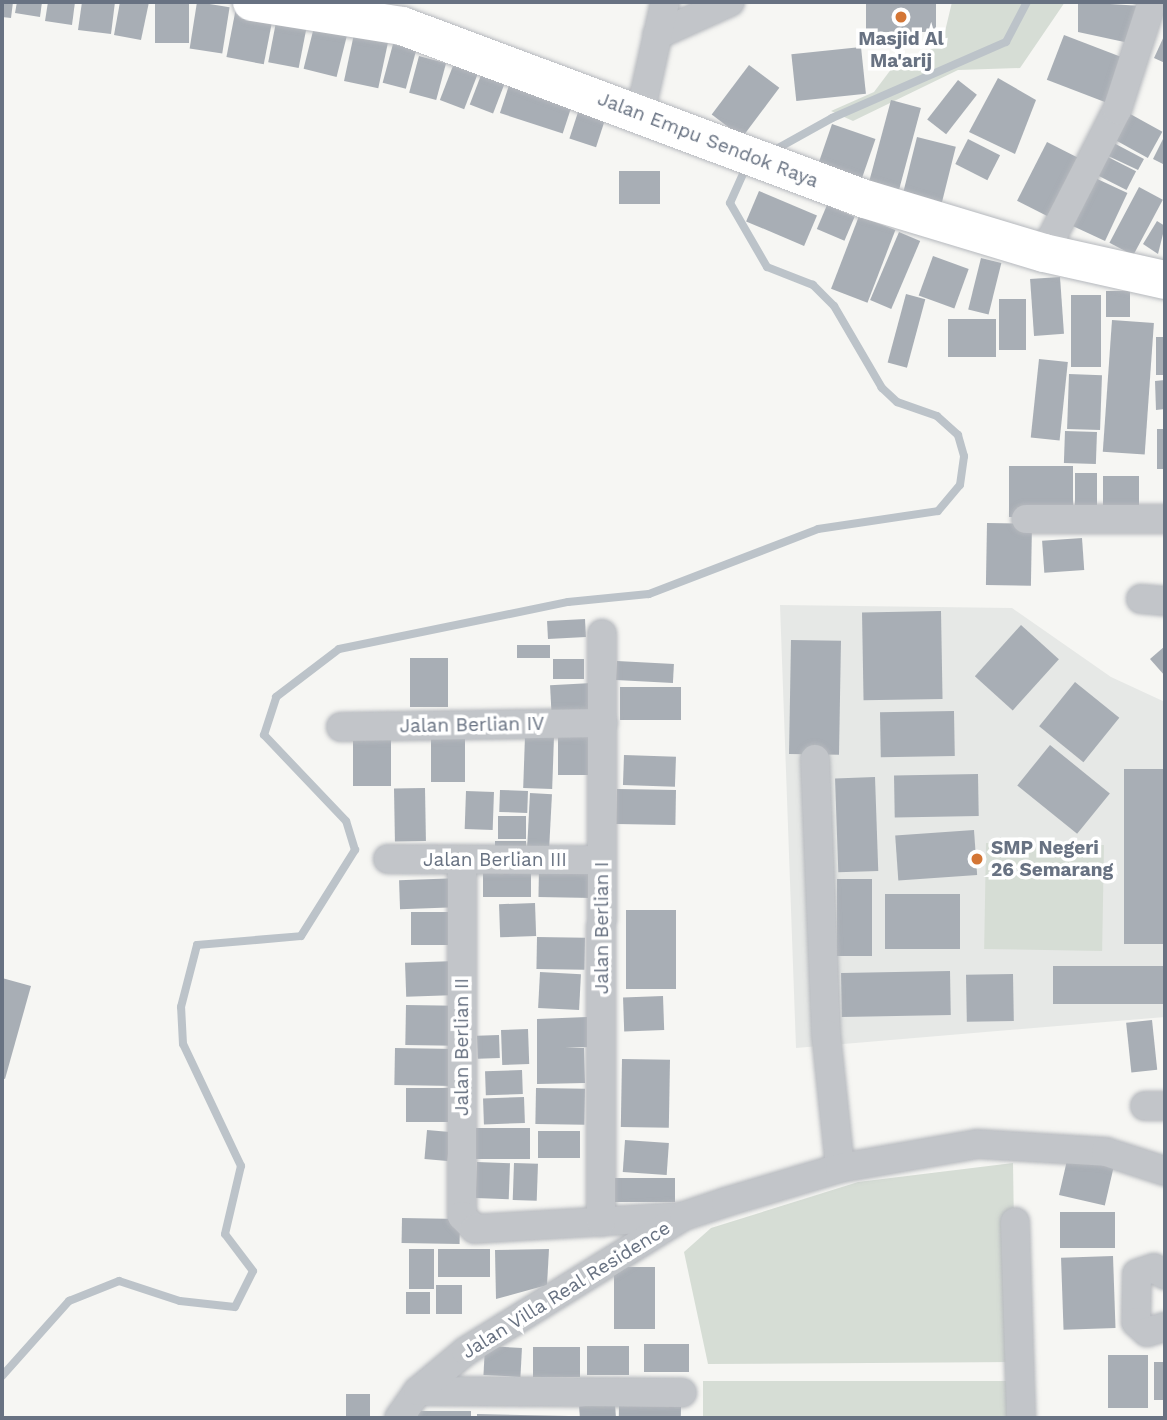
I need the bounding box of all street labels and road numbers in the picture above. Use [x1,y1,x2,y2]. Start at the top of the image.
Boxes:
street label: Jalan Empu Sendok Raya [594,87,822,193]
street label: Jalan Berlian IV [399,712,545,738]
street label: Jalan Berlian III [423,849,567,871]
street label: Jalan Berlian I [591,862,613,994]
street label: Jalan Berlian II [451,978,473,1116]
street label: Jalan Villa Real Residence [457,1216,675,1364]

